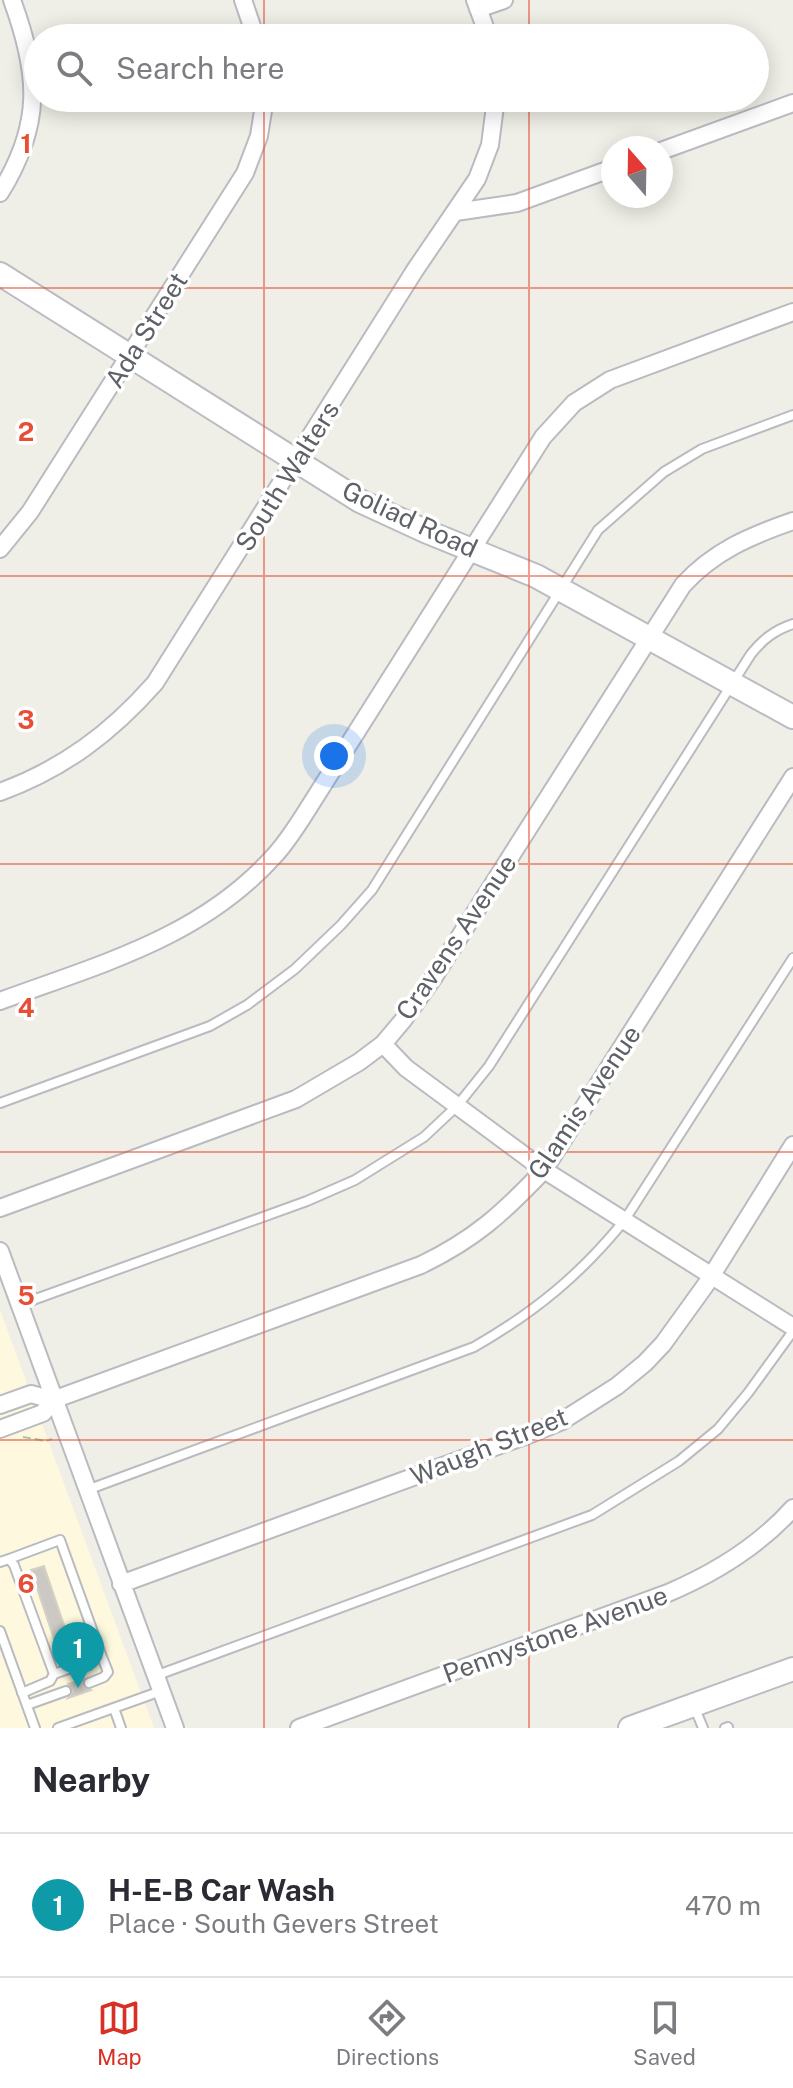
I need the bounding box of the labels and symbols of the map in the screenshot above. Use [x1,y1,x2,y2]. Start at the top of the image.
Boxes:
text: 1 [20,128,32,159]
north arrow [601,136,673,208]
street label: Ada Street [98,267,194,393]
street label: South Walters [229,395,345,557]
text: 2 [18,416,34,447]
street label: Goliad Road [337,474,483,564]
text: 3 [17,704,35,735]
your location [314,736,354,776]
street label: Cravens Avenue [389,848,523,1026]
text: 4 [17,992,35,1023]
street label: Glamis Avenue [521,1019,647,1185]
text: 5 [17,1280,35,1311]
street label: Waugh Street [406,1400,572,1492]
text: 6 [17,1568,35,1599]
street label: Pennystone Avenue [438,1579,672,1689]
pin: 1 [52,1622,104,1688]

